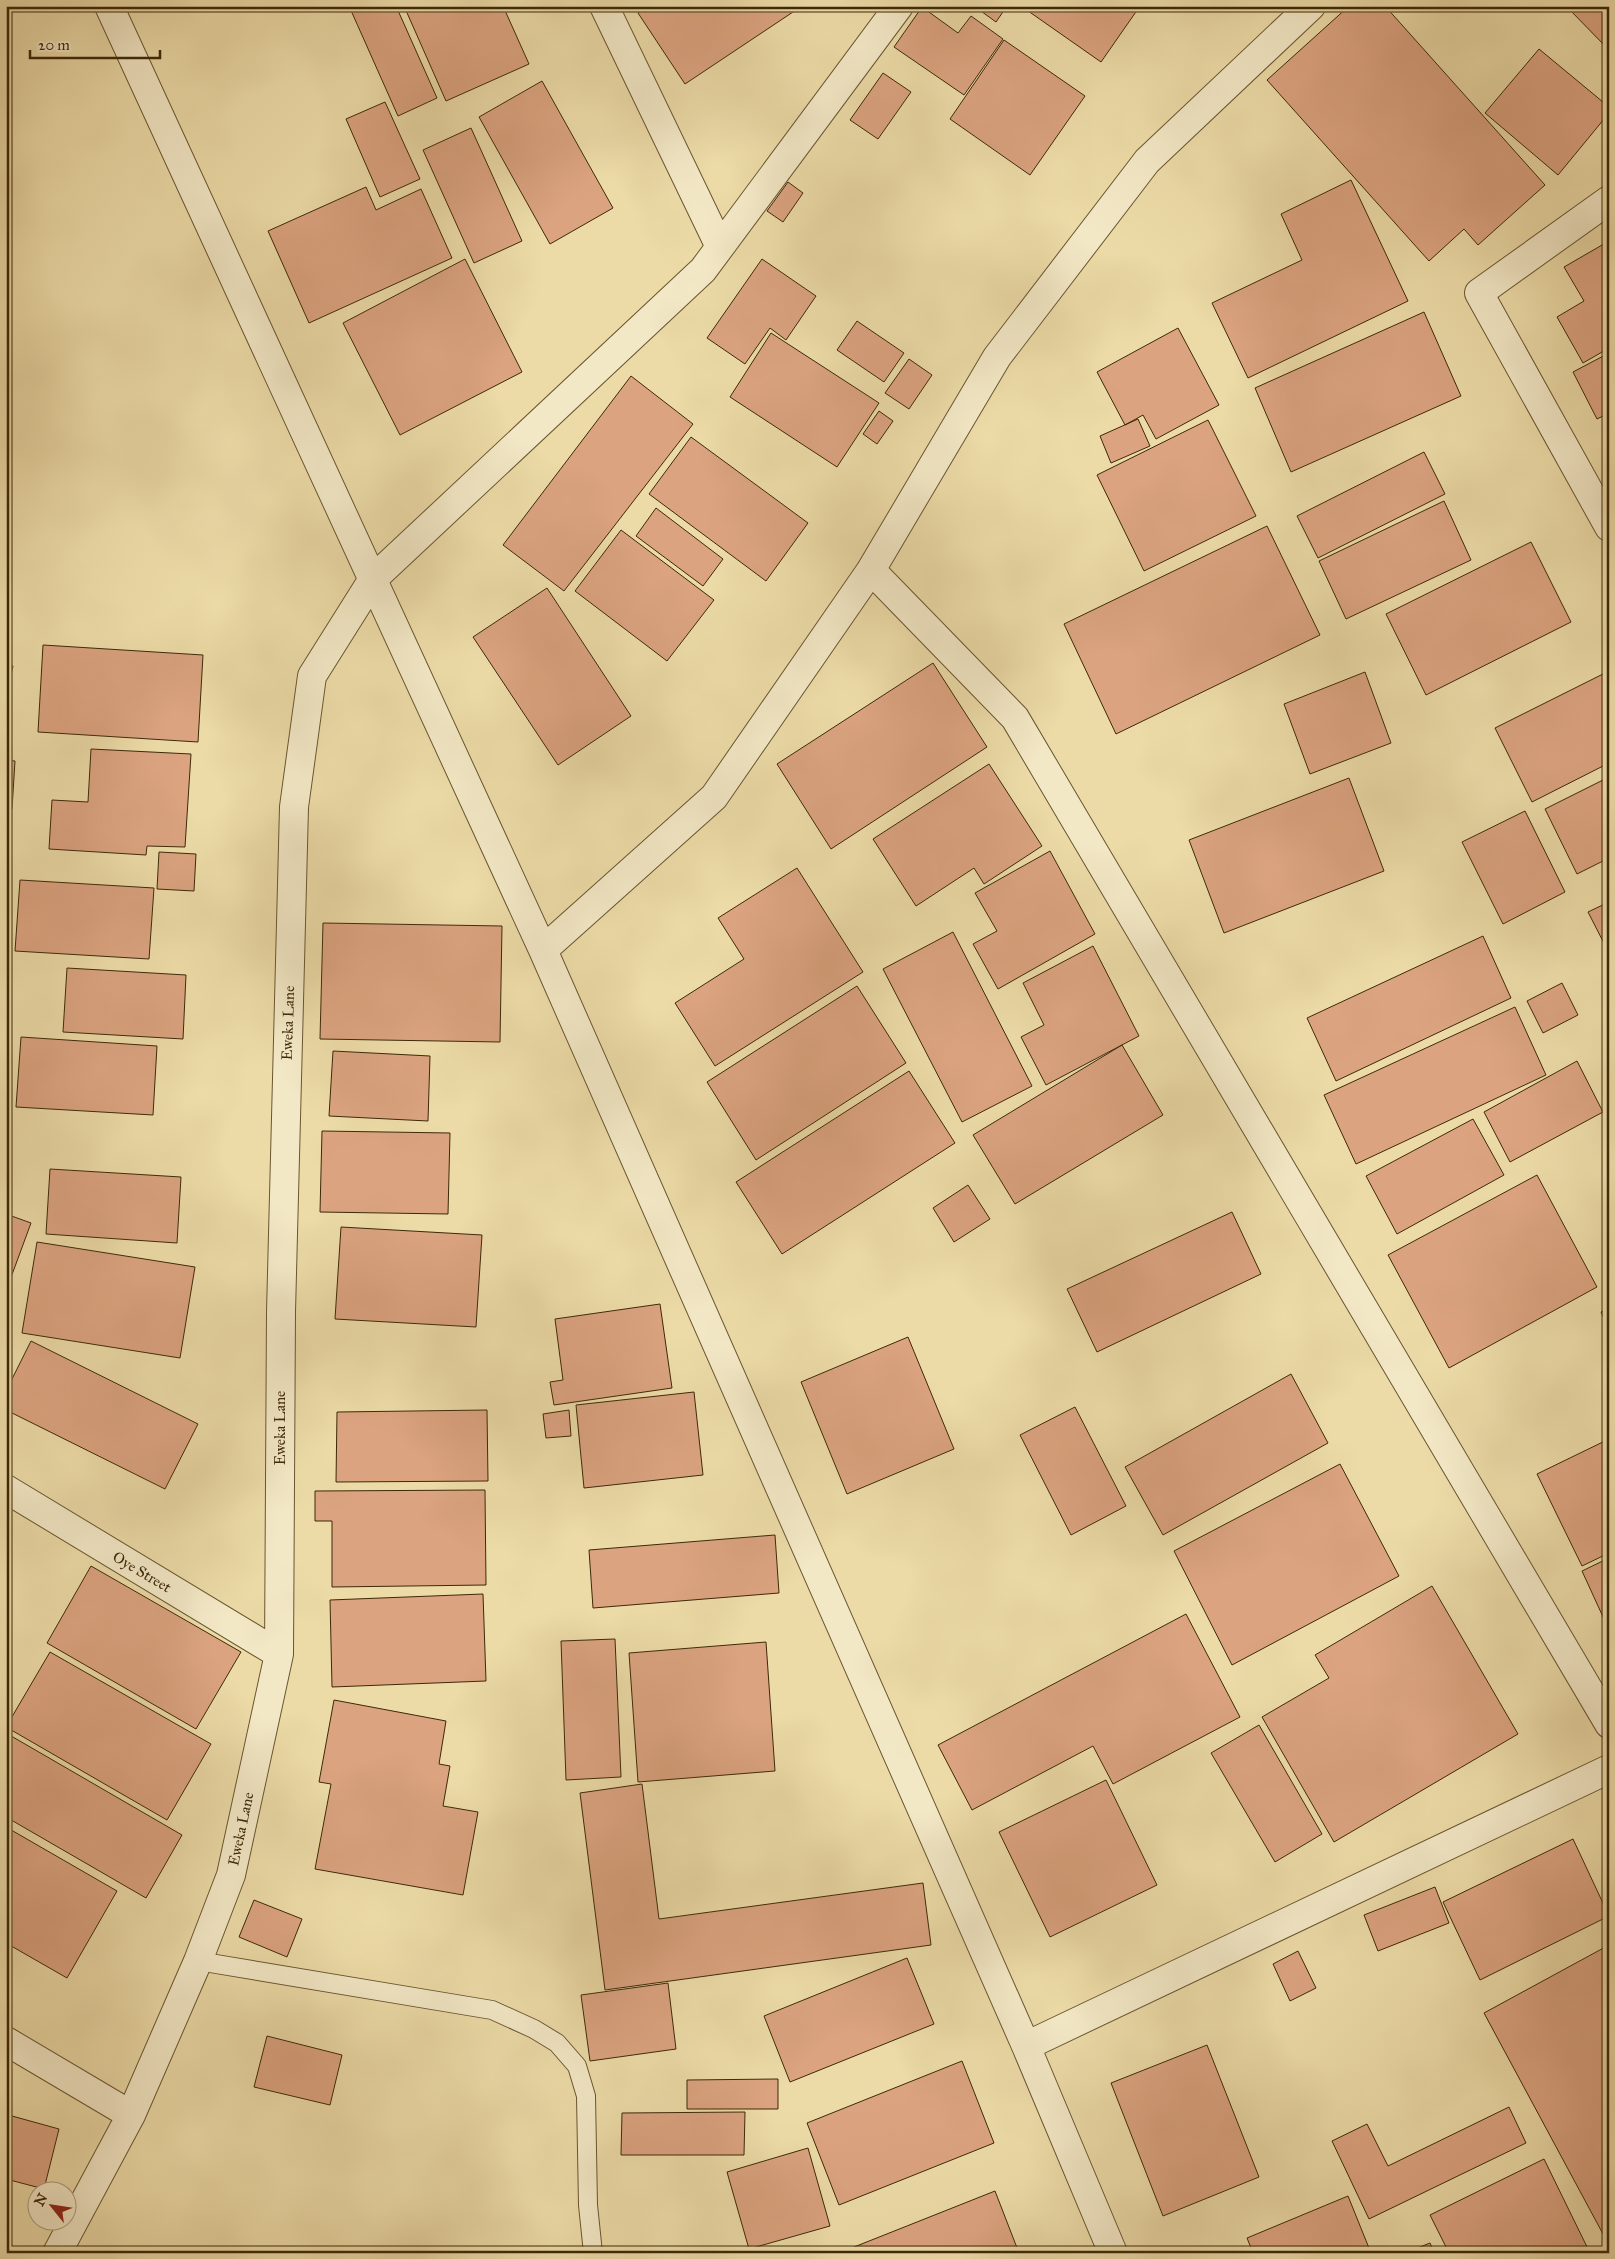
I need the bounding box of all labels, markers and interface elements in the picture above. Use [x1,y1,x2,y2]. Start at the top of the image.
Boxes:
scale bar [30,28,160,60]
text: 20 m [38,36,70,54]
street label: Eweka Lane [278,985,298,1061]
street label: Eweka Lane [271,1391,289,1465]
street label: Oye Street [109,1548,175,1597]
street label: Eweka Lane [224,1791,258,1867]
north arrow [28,2182,78,2232]
text: N [31,2190,52,2209]

